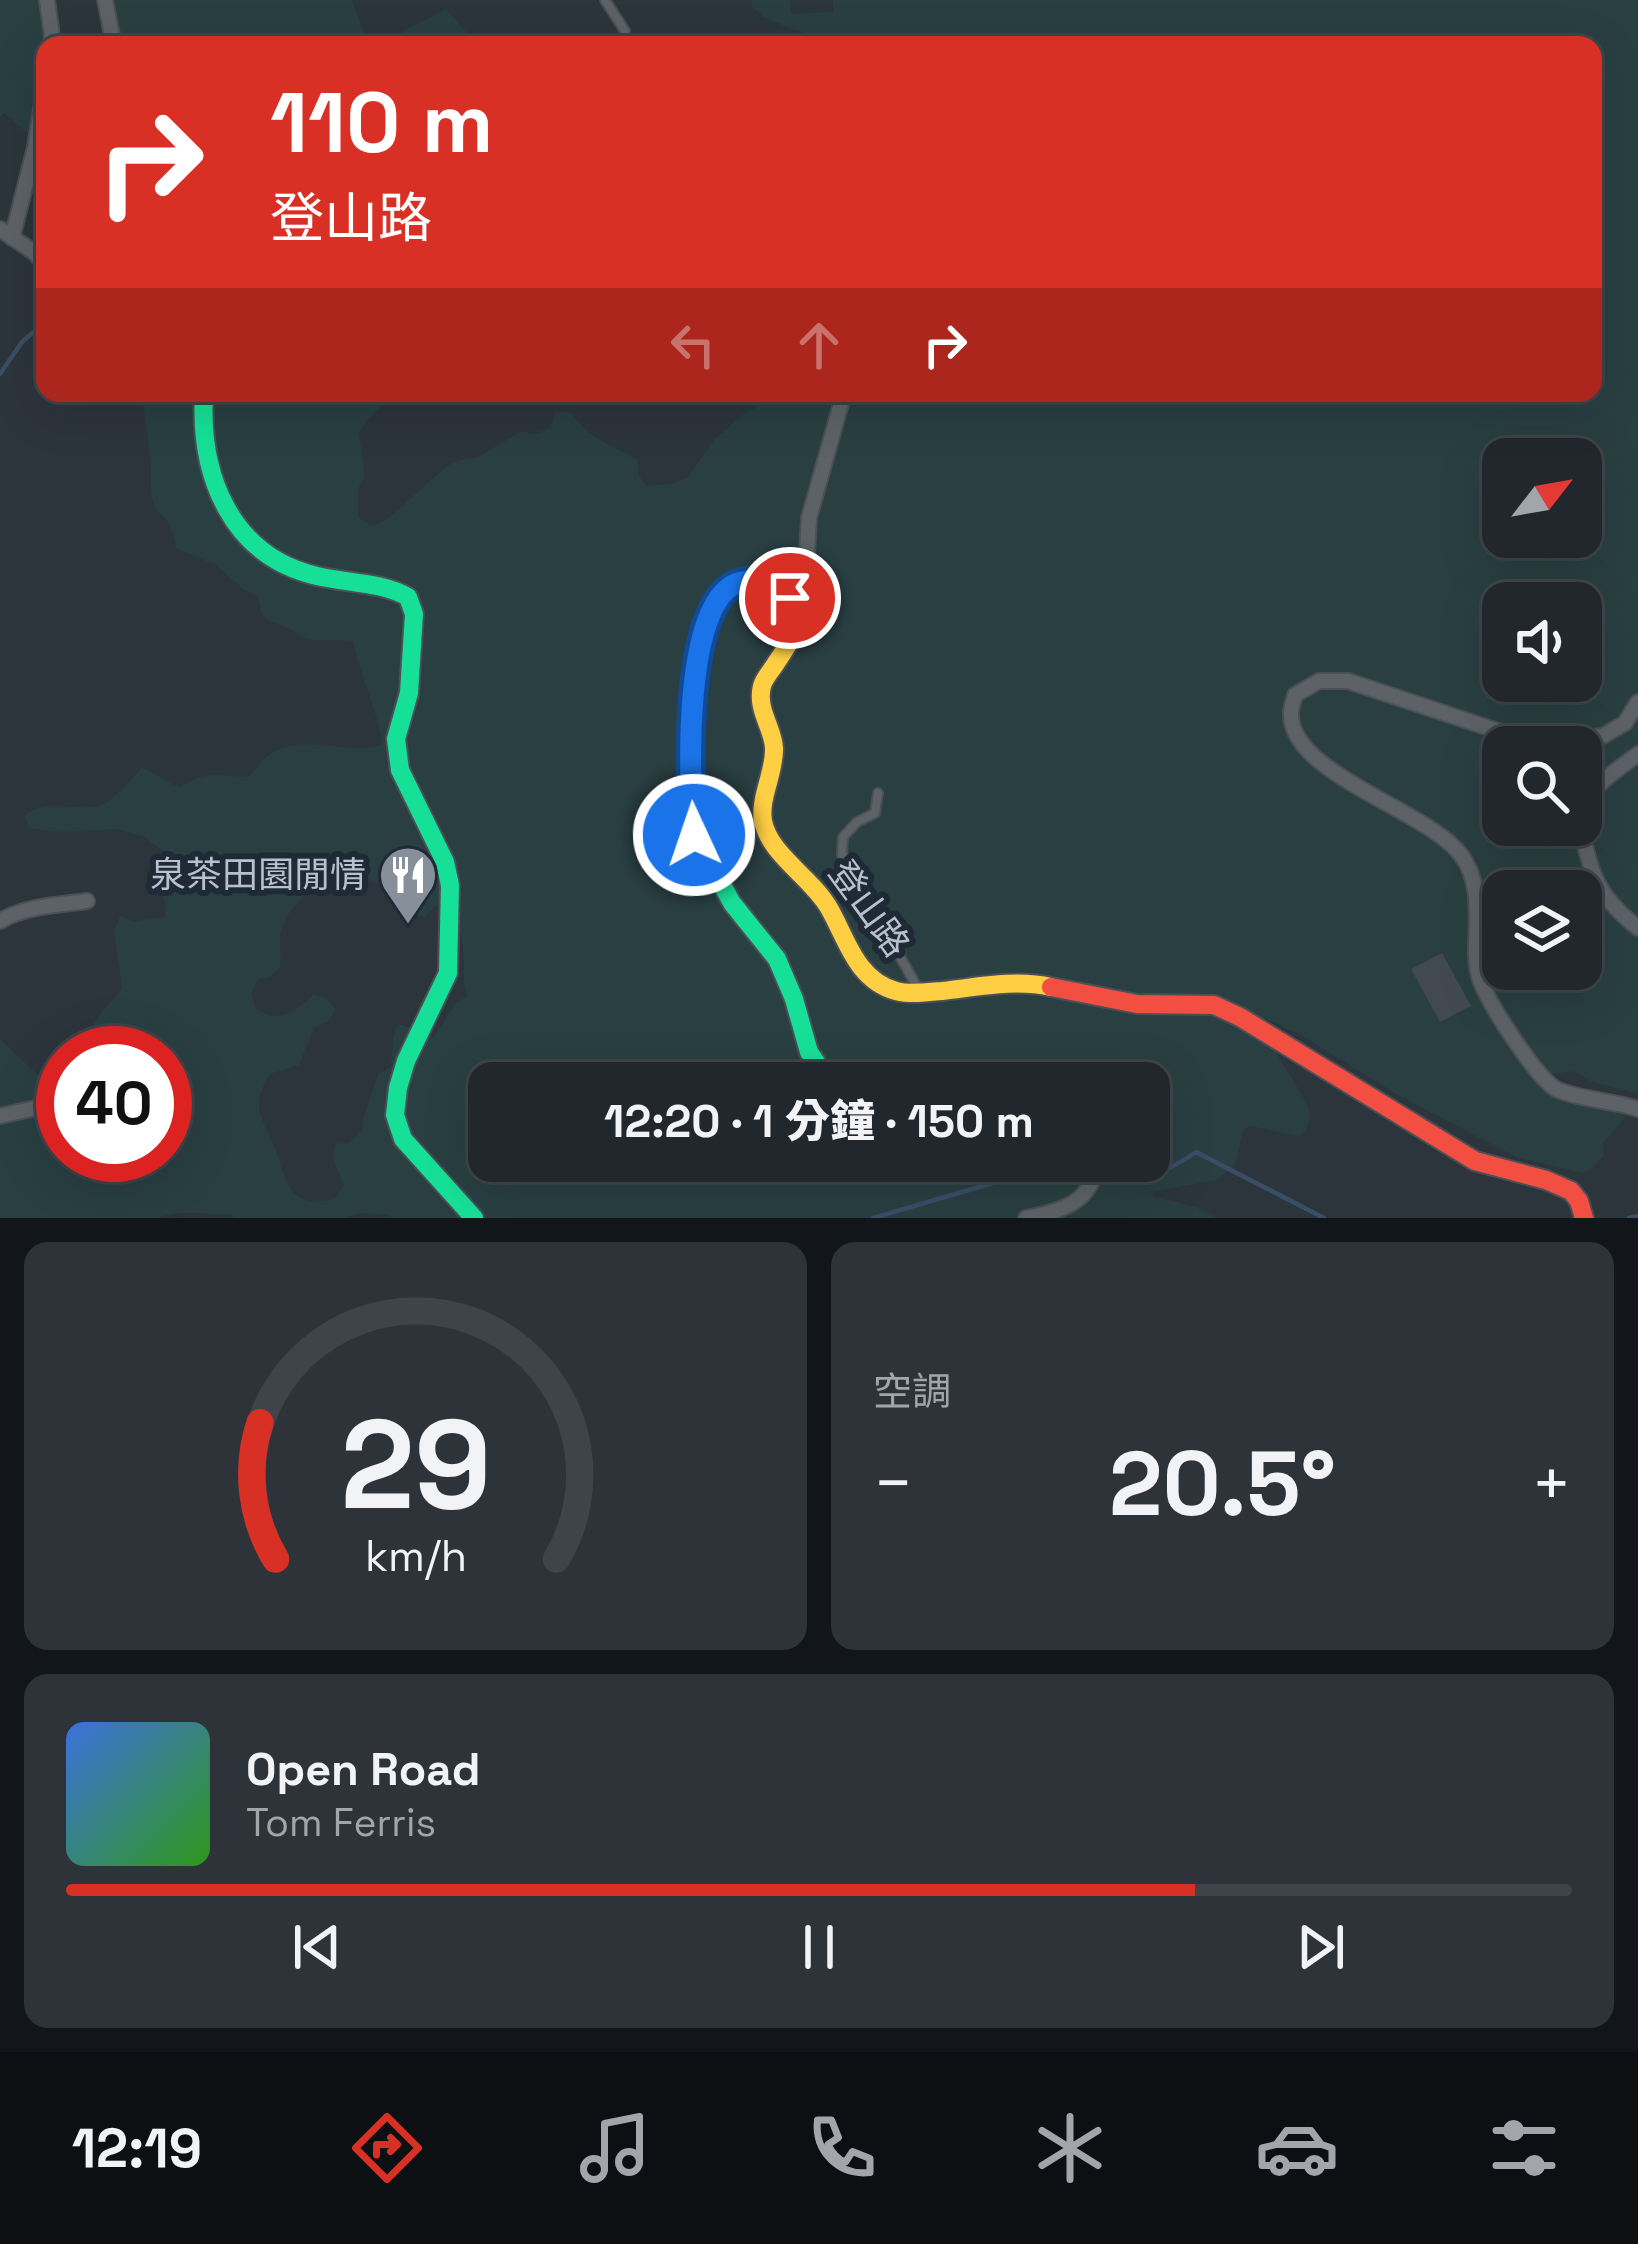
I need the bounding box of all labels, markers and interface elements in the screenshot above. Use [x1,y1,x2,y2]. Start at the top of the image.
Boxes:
text: 110 m [270,69,493,177]
icon: right [72,84,228,240]
text: 登山路 [270,184,432,253]
icon: left [660,312,726,378]
icon: ahead [786,312,852,378]
icon: right [912,312,978,378]
north arrow [1482,438,1602,558]
map controls [1482,438,1602,990]
pin [739,547,841,649]
icon: arrive [757,565,823,631]
button: sound [1482,582,1602,702]
button: search [1482,726,1602,846]
position arrow [631,772,757,898]
restaurant icon: 泉茶田園閒情 [377,844,439,926]
place label: 泉茶田園閒情 [150,852,366,898]
street label: 登山路 [819,852,919,966]
button: layers [1482,870,1602,990]
speed limit sign: 40 [36,1026,192,1182]
text: 12:20 · 1 分鐘 · 150 m [604,1093,1034,1150]
text: 空調 [873,1367,951,1416]
text: 29 [340,1385,491,1544]
text: 20.5° [1109,1426,1336,1541]
text: − [873,1441,914,1525]
text: + [1531,1441,1572,1525]
text: km/h [364,1529,467,1584]
text: Open Road [246,1741,481,1798]
text: Tom Ferris [246,1798,436,1847]
icon: previous [284,1914,350,1980]
icon: pause [786,1914,852,1980]
icon: next [1288,1914,1354,1980]
icon: directions [345,2106,429,2190]
icon: music [573,2106,657,2190]
icon: phone [800,2106,884,2190]
icon: climate [1028,2106,1112,2190]
icon: car [1255,2106,1339,2190]
icon: filters [1482,2106,1566,2190]
text: 12:19 [72,2114,202,2183]

